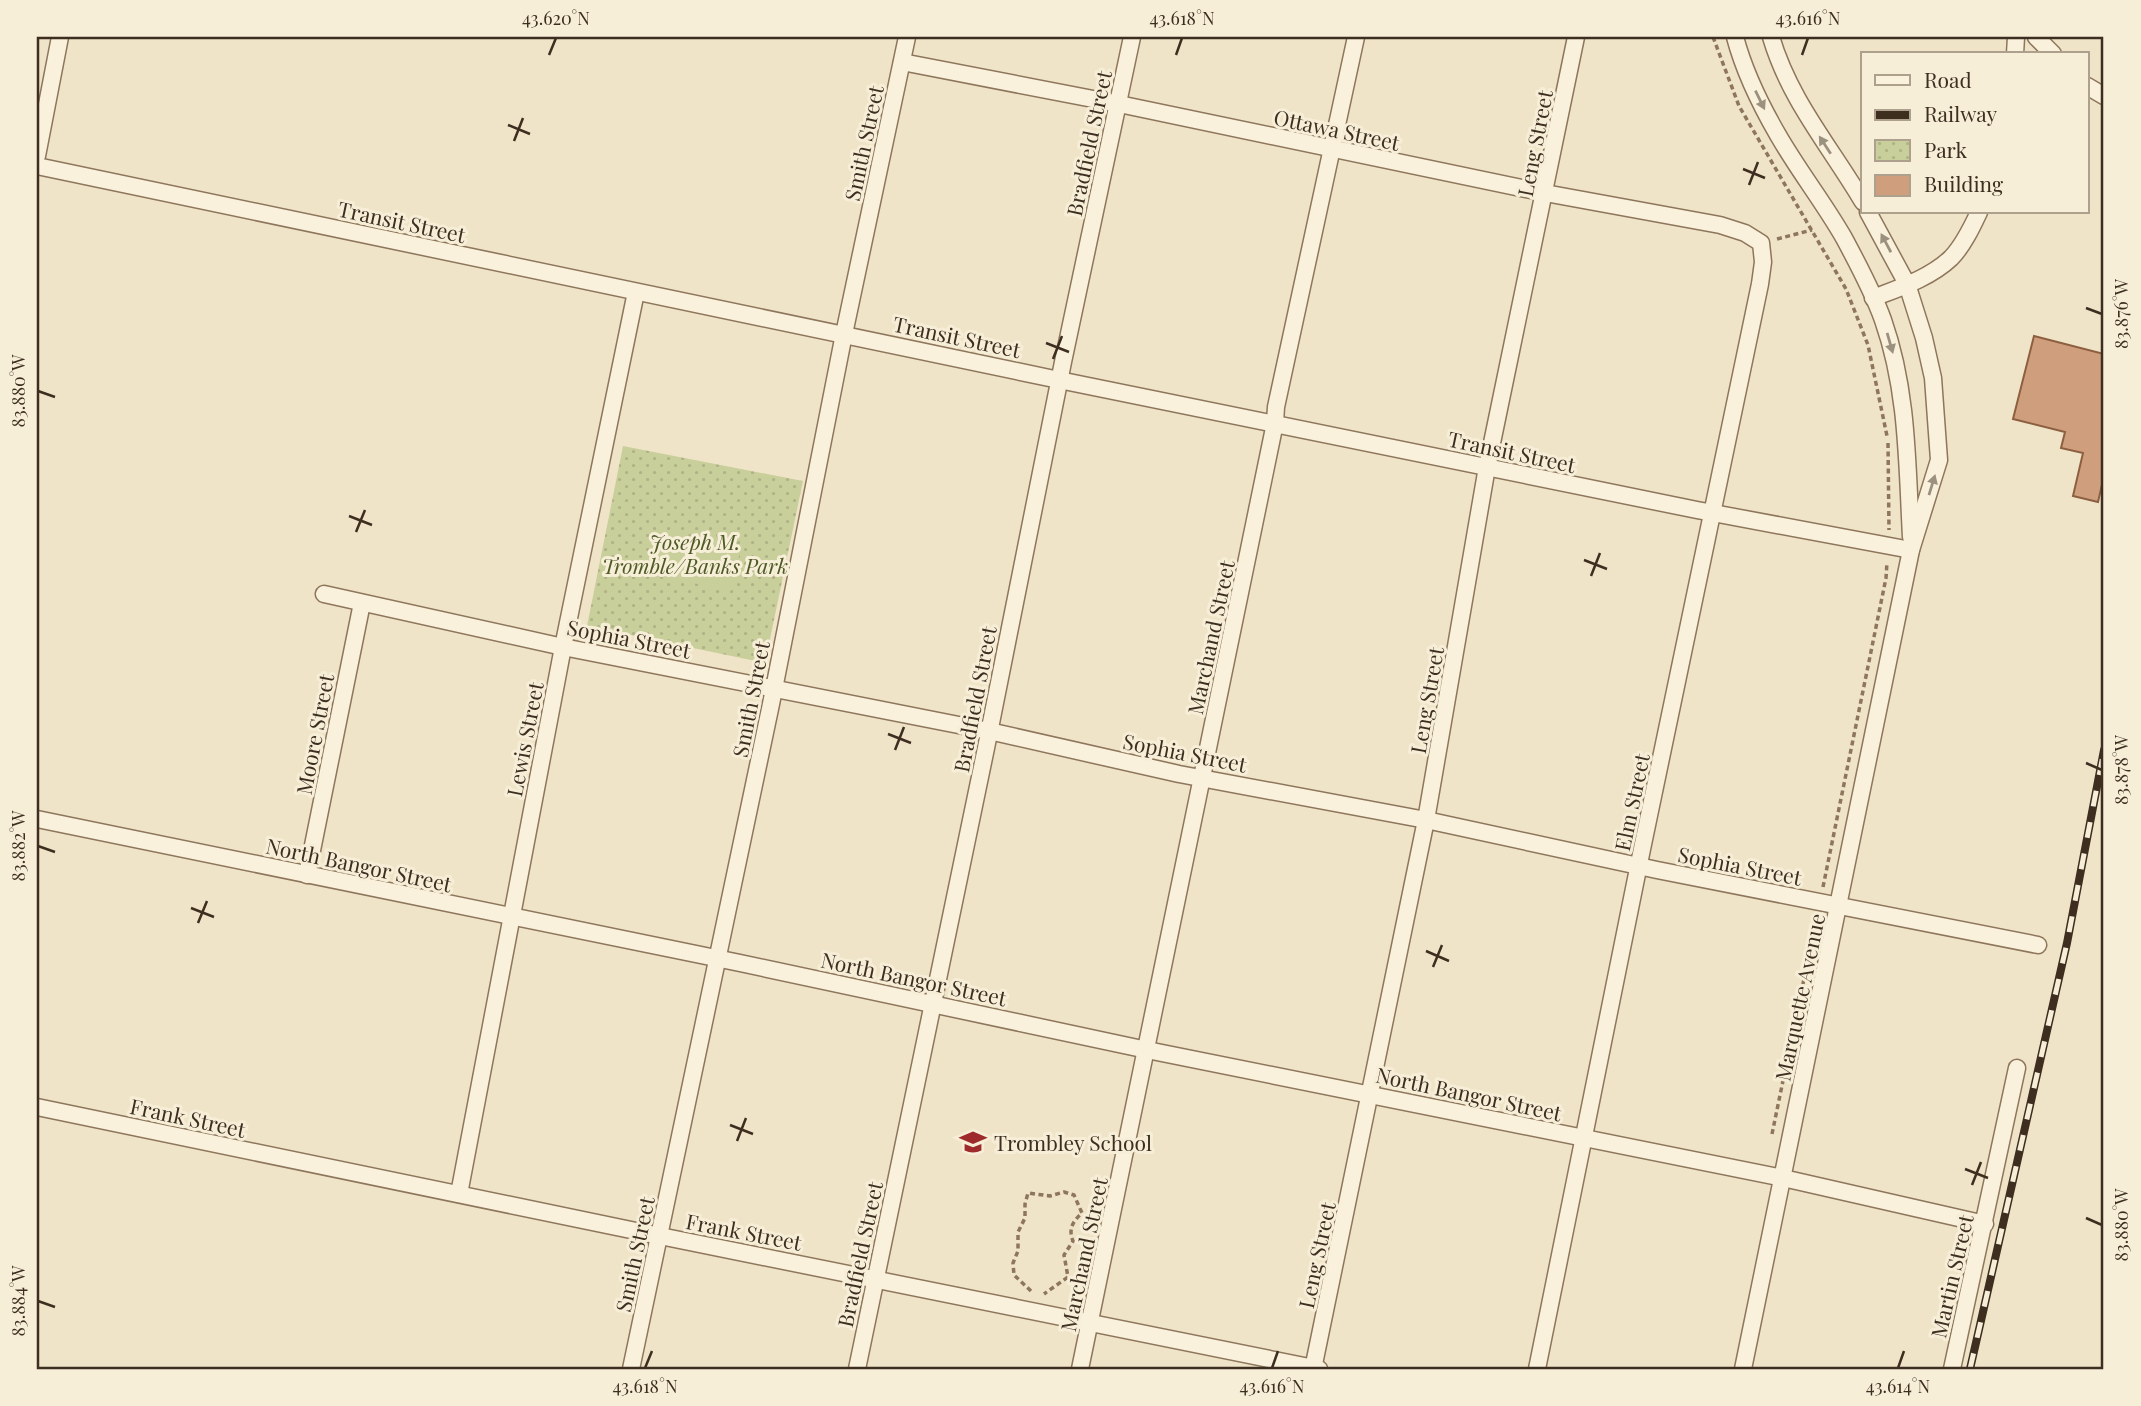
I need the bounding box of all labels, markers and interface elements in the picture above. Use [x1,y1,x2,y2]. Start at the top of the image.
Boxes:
text: 43.620°N [522,6,590,30]
text: 43.618°N [1149,6,1215,30]
text: 43.616°N [1775,6,1841,30]
legend [1861,52,2088,214]
text: Road [1924,65,1972,93]
street label: Bradfield Street [1059,67,1117,218]
street label: Smith Street [837,82,889,203]
street label: Leng Street [1510,87,1558,199]
one-way arrow [1755,90,1766,110]
text: Railway [1924,99,1998,127]
street label: Ottawa Street [1272,102,1403,156]
one-way arrow [1819,135,1832,155]
text: Park [1924,135,1968,163]
text: Building [1924,169,2003,197]
street label: Transit Street [336,194,469,248]
one-way arrow [1880,233,1891,253]
text: 83.876°W [2109,278,2133,349]
street label: Transit Street [891,309,1024,363]
one-way arrow [1885,332,1896,354]
text: 83.880°W [6,354,30,428]
street label: Transit Street [1446,424,1579,478]
one-way arrow [1927,474,1937,495]
park label: Joseph M. Tromble/Banks Park [602,527,788,579]
street label: Marchand Street [1180,557,1240,717]
street label: Sophia Street [565,612,694,664]
street label: Bradfield Street [946,623,1002,774]
street label: Smith Street [725,638,775,759]
street label: Leng Street [1403,644,1449,756]
street label: Moore Street [289,671,339,797]
street label: Lewis Street [499,679,549,799]
street label: Sophia Street [1121,726,1250,778]
text: 83.878°W [2109,734,2133,805]
street label: Elm Street [1607,750,1655,853]
text: 83.882°W [6,810,30,882]
street label: North Bangor Street [264,831,455,897]
street label: Sophia Street [1676,839,1805,891]
street label: Marquette Avenue [1768,911,1830,1083]
street label: North Bangor Street [819,945,1010,1011]
street label: North Bangor Street [1374,1060,1565,1126]
street label: Frank Street [128,1091,249,1143]
school or university icon: Trombley School [958,1127,988,1157]
place label: Trombley School [994,1128,1152,1156]
street label: Marchand Street [1053,1174,1113,1334]
street label: Bradfield Street [830,1178,888,1329]
text: 83.880°W [2109,1188,2133,1262]
street label: Smith Street [608,1193,660,1314]
street label: Leng Street [1291,1199,1341,1311]
street label: Frank Street [684,1206,805,1256]
street label: Martin Street [1923,1211,1979,1340]
text: 83.884°W [6,1265,30,1337]
text: 43.618°N [612,1374,678,1398]
text: 43.616°N [1239,1374,1305,1398]
text: 43.614°N [1866,1374,1930,1398]

